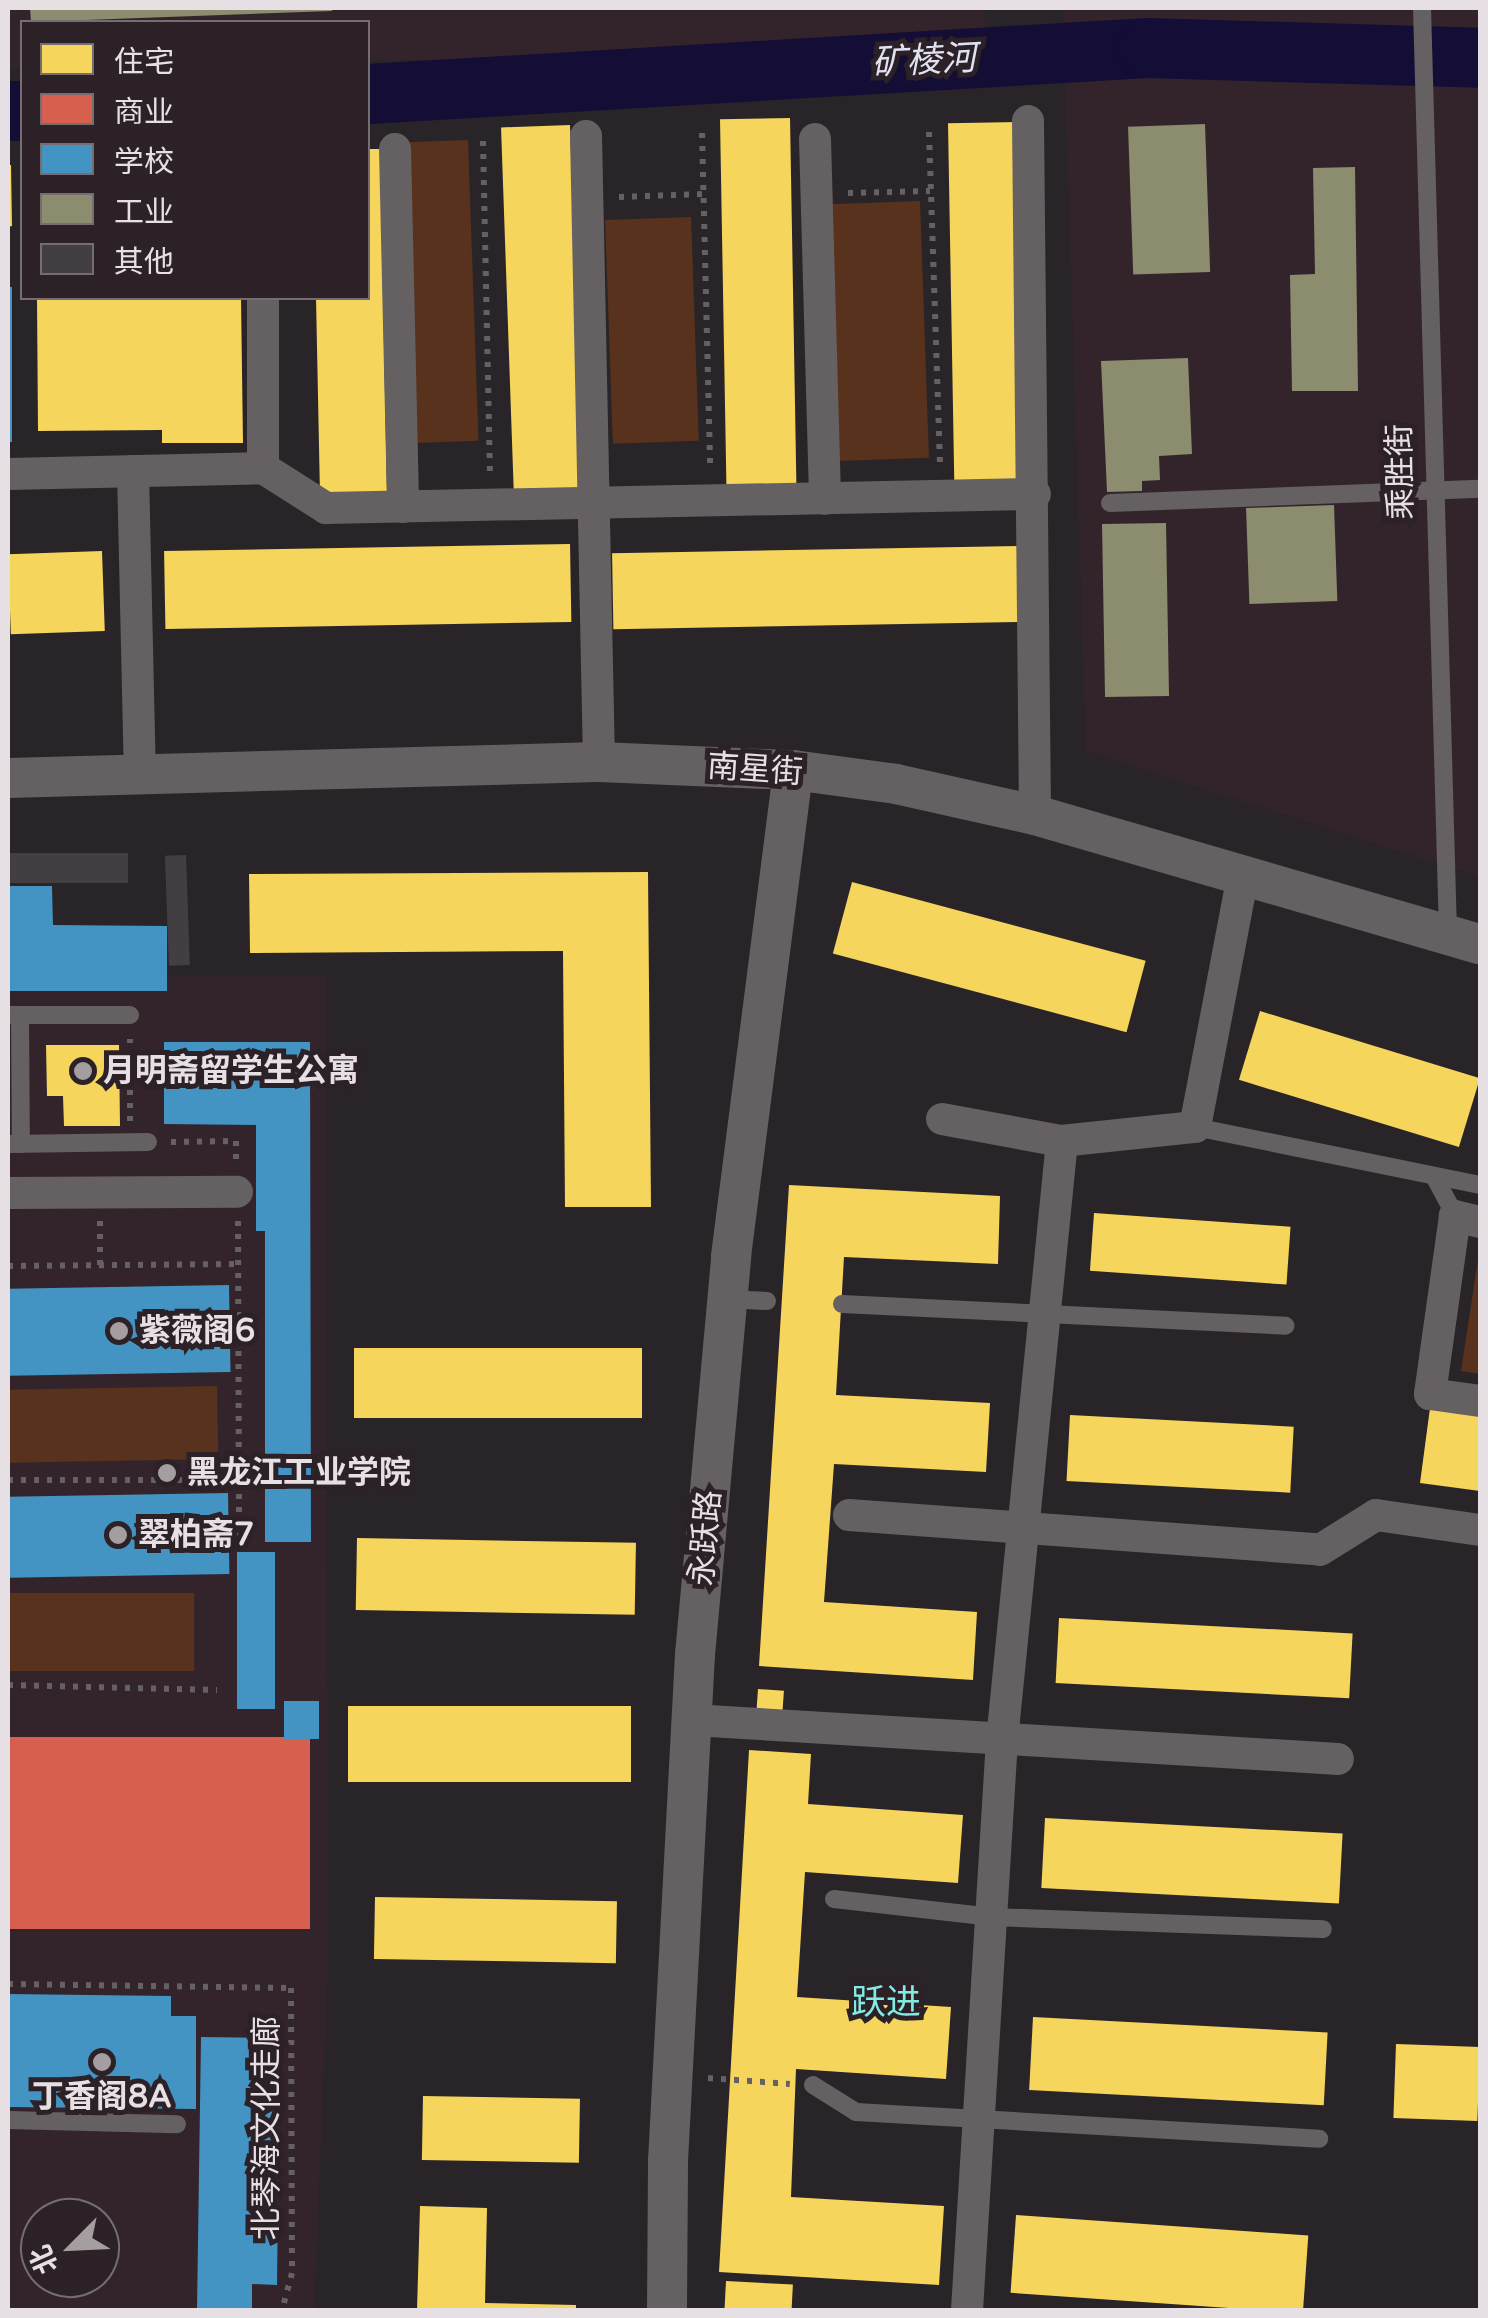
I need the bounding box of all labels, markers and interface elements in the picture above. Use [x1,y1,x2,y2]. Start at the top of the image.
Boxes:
legend [20,20,370,300]
water label: 矿棱河 [870,37,978,85]
text: 住宅 [114,44,174,81]
text: 商业 [114,94,174,131]
text: 学校 [114,144,174,181]
text: 工业 [114,194,174,231]
text: 其他 [114,244,174,281]
street label: 乘胜街 [1381,424,1421,520]
street label: 南星街 [706,747,804,793]
place label: 月明斋留学生公寓 [103,1052,359,1090]
marker: 月明斋留学生公寓 [72,1060,94,1082]
place label: 紫薇阁6 [139,1312,255,1350]
marker: 紫薇阁6 [108,1320,130,1342]
place label: 黑龙江工业学院 [187,1454,411,1492]
marker: 黑龙江工业学院 [156,1462,178,1484]
street label: 永跃路 [683,1489,729,1587]
place label: 翠柏斋7 [138,1516,254,1554]
marker: 翠柏斋7 [107,1524,129,1546]
district label: 跃进 [851,1982,921,2024]
street label: 北琴海文化走廊 [248,2016,286,2240]
marker: 丁香阁8A [91,2051,113,2073]
place label: 丁香阁8A [32,2078,172,2116]
north arrow [20,2198,120,2298]
text: 北 [23,2240,66,2279]

